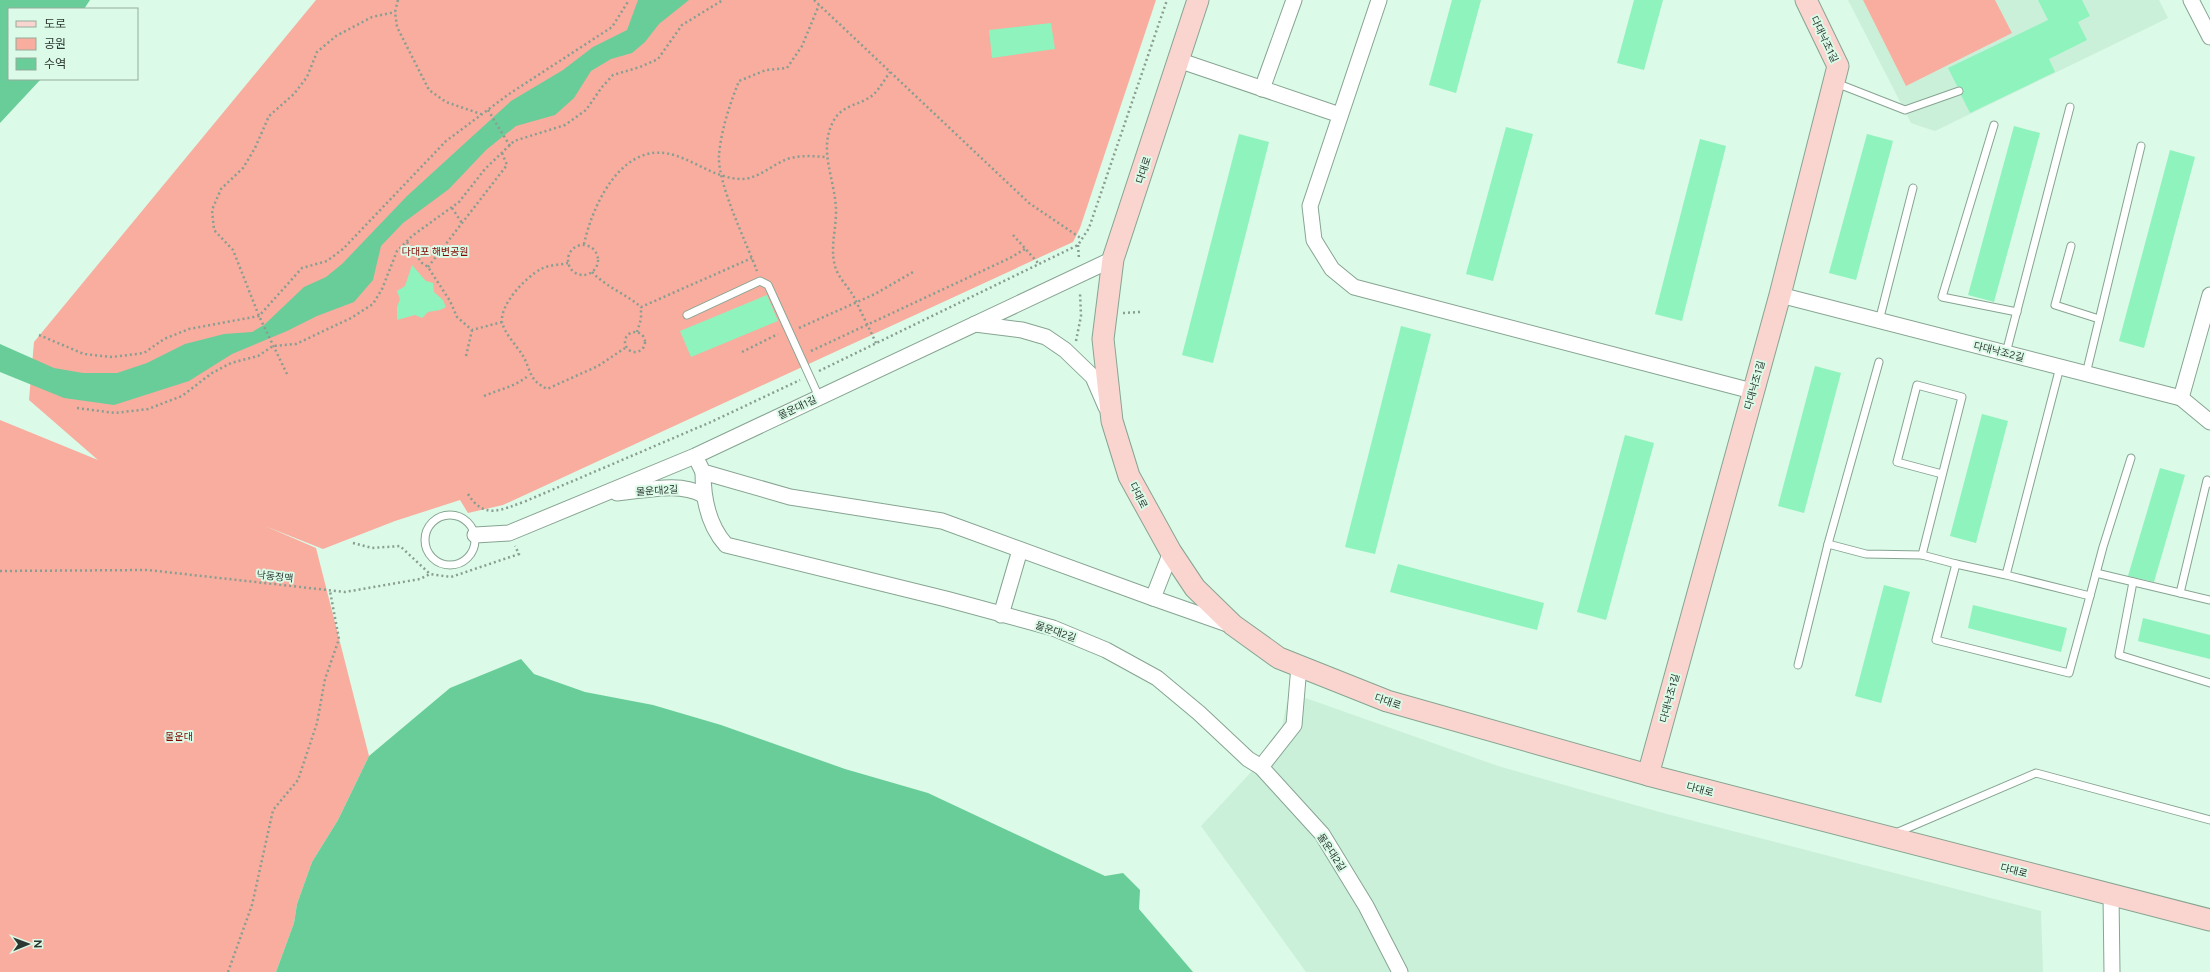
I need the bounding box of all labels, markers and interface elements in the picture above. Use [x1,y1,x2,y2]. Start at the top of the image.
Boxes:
legend [8,8,138,80]
street label: 다대낙조1길 [1808,14,1841,65]
text: 도로 [44,17,66,31]
text: 공원 [44,37,66,51]
text: 수역 [44,57,66,71]
street label: 다대로 [1133,155,1154,185]
park label: 다대포 해변공원 [402,245,468,258]
street label: 다대낙조2길 [1972,339,2025,364]
street label: 다대낙조1길 [1741,359,1768,411]
street label: 몰운대1길 [776,393,819,422]
street label: 다대로 [1126,480,1151,510]
street label: 몰운대2길 [635,483,679,498]
street label: 낙동정맥 [256,568,294,585]
street label: 몰운대2길 [1034,618,1078,645]
street label: 다대낙조1길 [1657,672,1682,724]
street label: 다대로 [1373,691,1403,712]
park label: 몰운대 [165,730,193,743]
street label: 다대로 [1685,780,1715,799]
street label: 몰운대2길 [1315,831,1349,874]
street label: 다대로 [1999,861,2029,880]
north arrow [8,924,48,964]
text: N [31,939,44,948]

